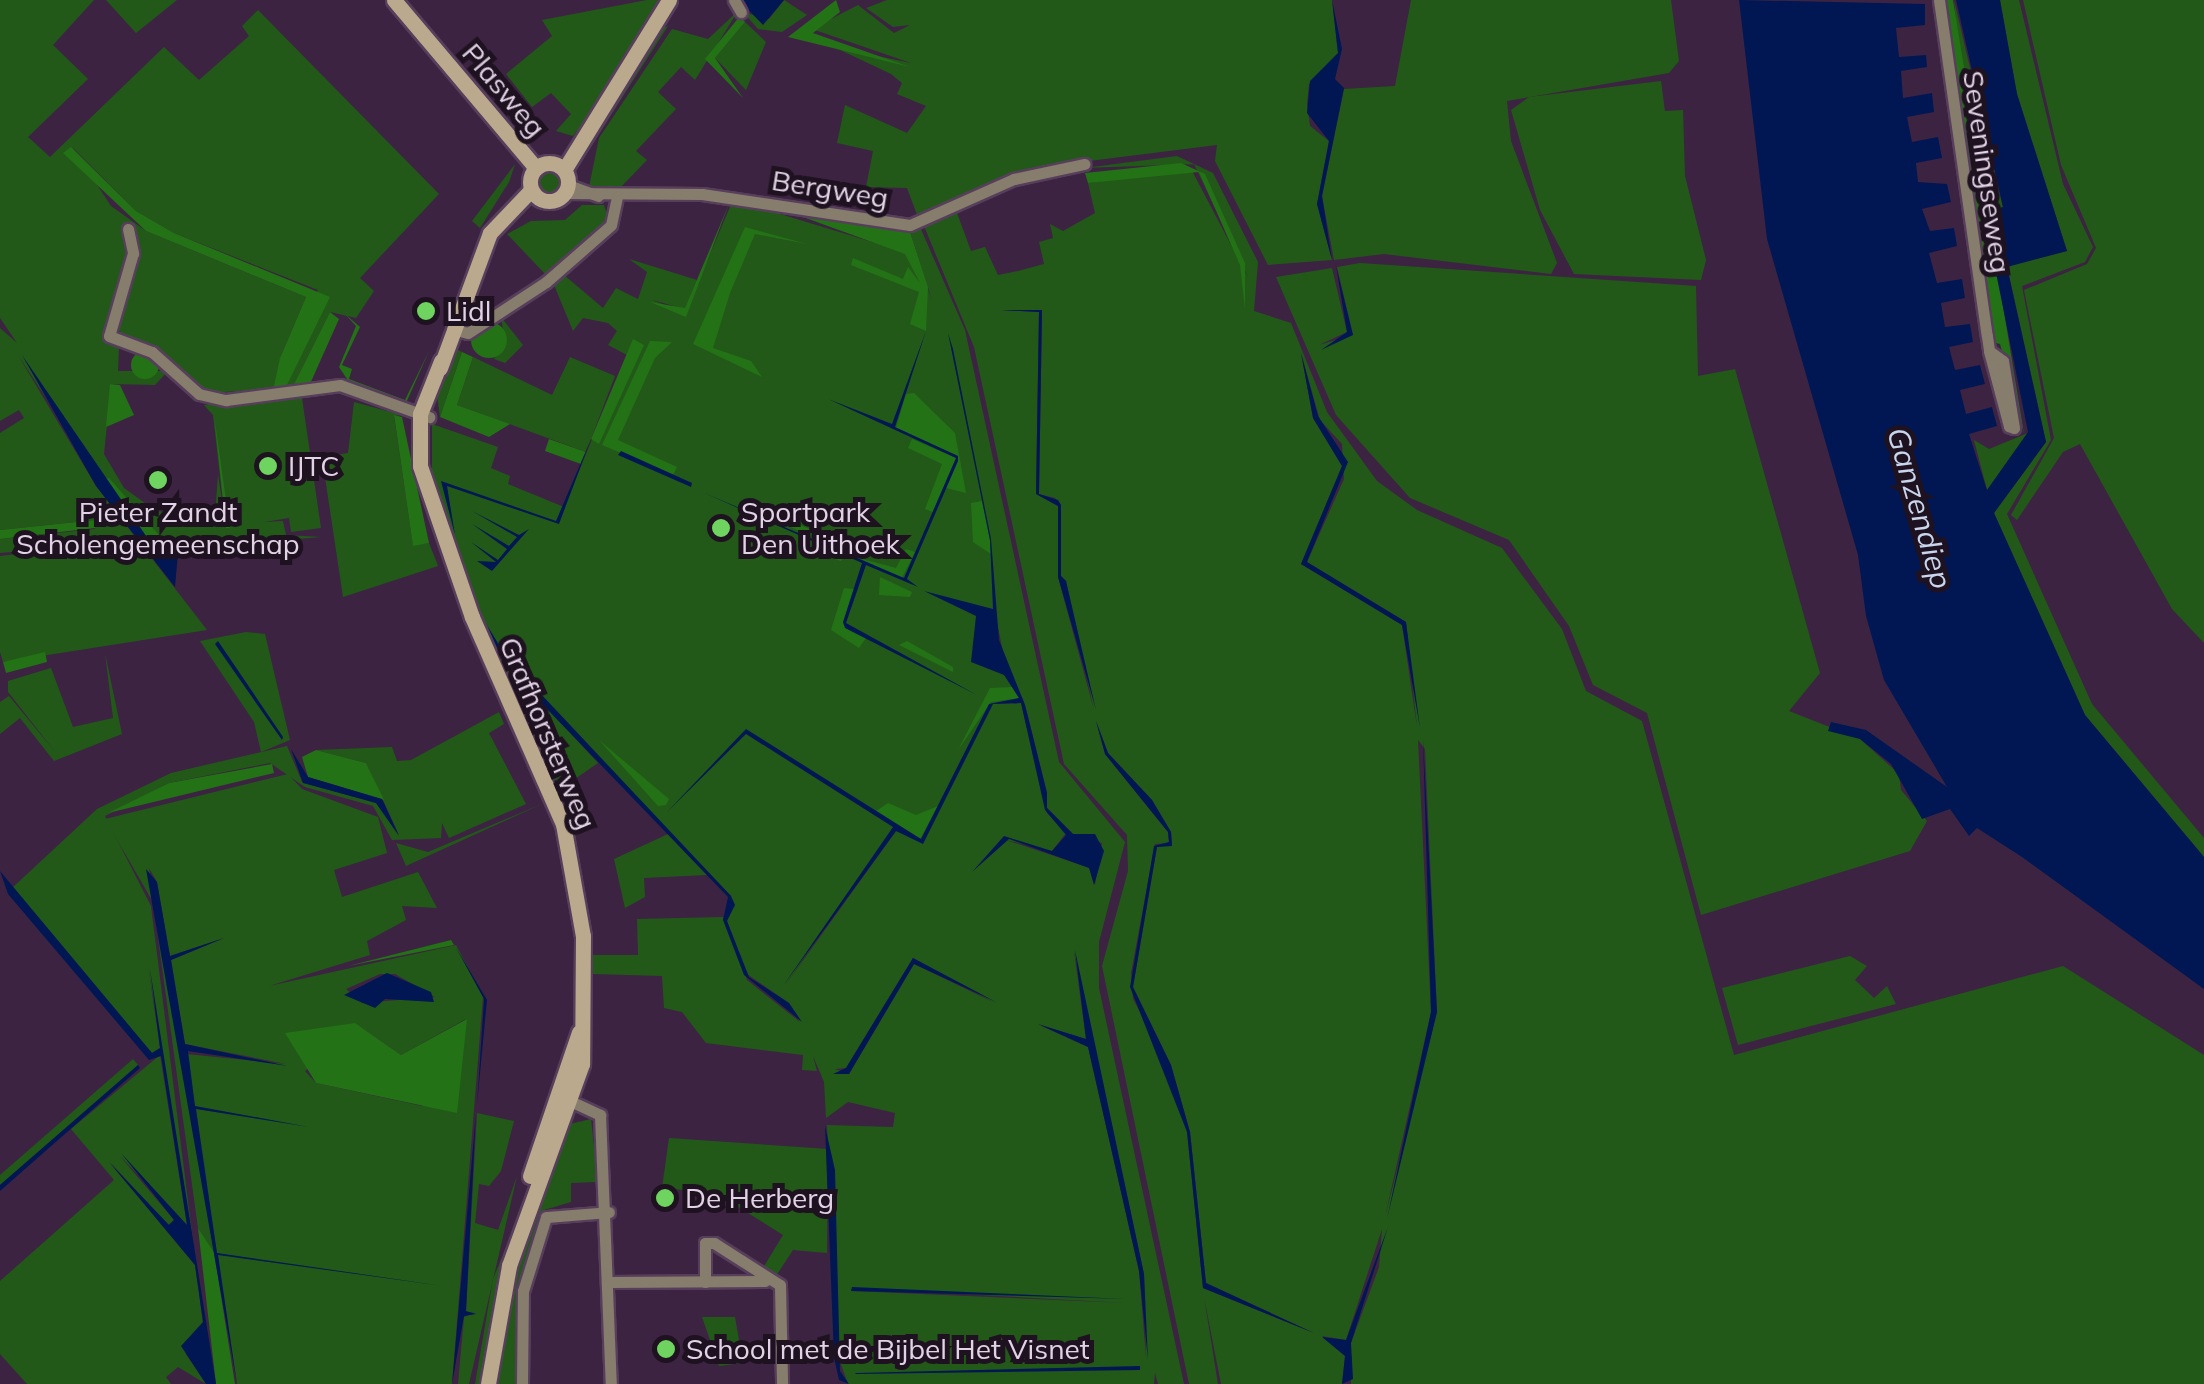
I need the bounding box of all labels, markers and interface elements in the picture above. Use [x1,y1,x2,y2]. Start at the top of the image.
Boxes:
street label: Plasweg [455,36,553,144]
street label: Seveningseweg [1956,69,2018,275]
street label: Bergweg [769,163,891,215]
place label: Lidl [446,294,491,328]
marker: Lidl [415,300,437,322]
water label: Ganzendiep [1880,423,1960,593]
place label: IJTC [288,449,339,483]
marker: IJTC [257,455,279,477]
marker: Pieter Zandt Scholengemeenschap [147,469,169,491]
place label: Pieter Zandt Scholengemeenschap [16,495,300,561]
place label: Sportpark Den Uithoek [741,495,900,561]
marker: Sportpark Den Uithoek [710,517,732,539]
street label: Grafhorsterweg [492,632,604,834]
place label: De Herberg [685,1181,834,1215]
marker: De Herberg [654,1187,676,1209]
place label: School met de Bijbel Het Visnet [686,1332,1090,1366]
marker: School met de Bijbel Het Visnet [655,1338,677,1360]

